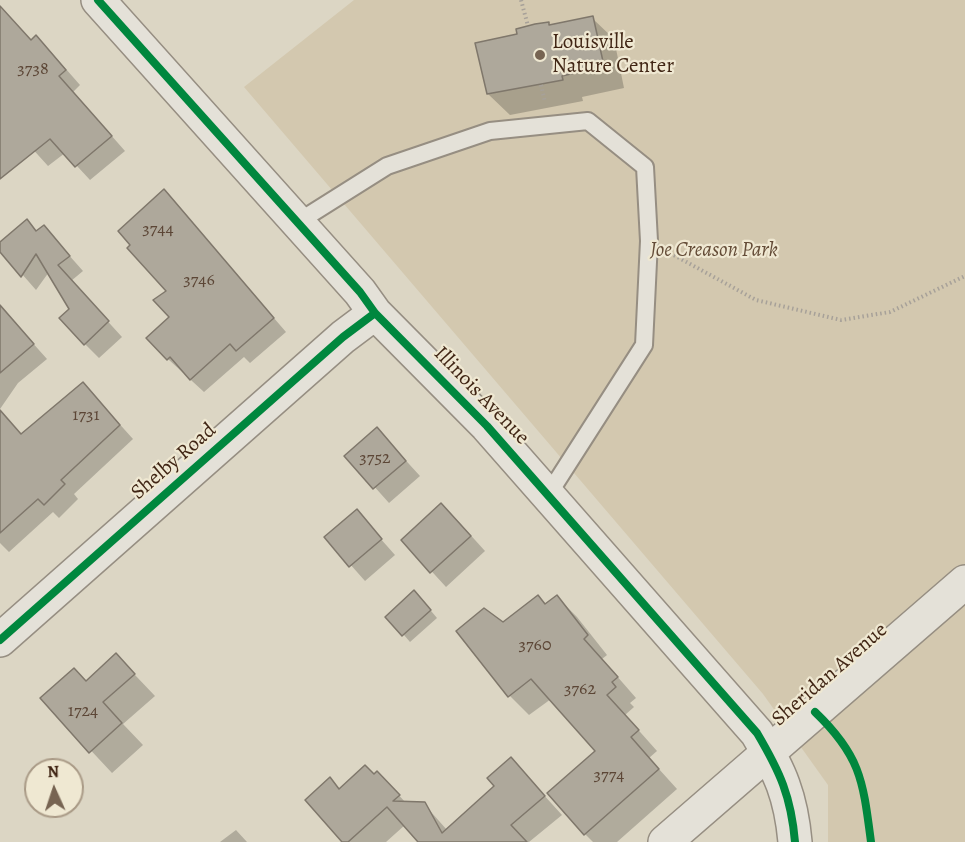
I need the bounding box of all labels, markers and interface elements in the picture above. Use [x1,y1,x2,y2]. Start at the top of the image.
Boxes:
place label: Louisville Nature Center [552,30,674,80]
marker: Louisville Nature Center [533,48,547,62]
house number: 3738 [17,59,49,81]
house number: 3744 [142,219,174,241]
park label: Joe Creason Park [650,238,778,264]
house number: 3746 [183,270,215,292]
street label: Illinois Avenue [428,342,534,450]
house number: 1731 [72,405,100,427]
street label: Shelby Road [126,418,222,506]
house number: 3752 [359,448,391,470]
street label: Sheridan Avenue [767,618,893,732]
house number: 3760 [519,635,551,657]
house number: 3762 [564,679,596,701]
house number: 1724 [68,701,98,723]
north arrow [24,758,84,818]
text: N [47,761,60,783]
house number: 3774 [594,765,624,787]

